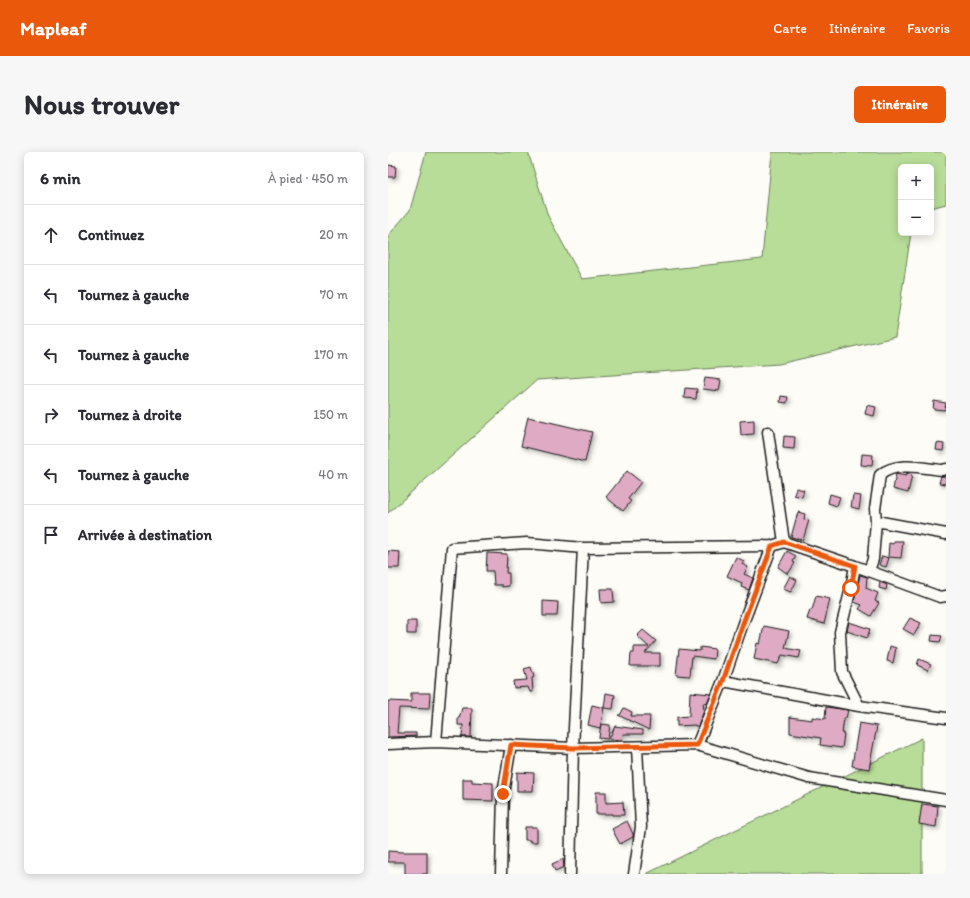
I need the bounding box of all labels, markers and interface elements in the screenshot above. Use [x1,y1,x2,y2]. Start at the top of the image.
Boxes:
text: Mapleaf [20,17,86,40]
text: Carte [773,20,807,37]
text: Itinéraire [829,20,885,37]
text: Favoris [907,20,950,37]
button: Itinéraire [854,86,946,123]
text: Nous trouver [24,87,179,121]
map controls [898,164,934,236]
button: + [898,164,934,200]
text: 6 min [40,168,81,188]
text: À pied · 450 m [268,171,348,186]
button: − [898,200,934,236]
icon: ahead [40,224,62,246]
text: Continuez [78,226,144,244]
text: 20 m [319,227,348,242]
icon: left [40,284,62,306]
text: Tournez à gauche [78,286,189,304]
text: 70 m [320,287,348,302]
icon: left [40,344,62,366]
text: Tournez à gauche [78,346,189,364]
text: 170 m [314,347,348,362]
icon: right [40,404,62,426]
text: Tournez à droite [78,406,182,424]
text: 150 m [313,407,348,422]
icon: left [40,464,62,486]
text: Tournez à gauche [78,466,189,484]
text: 40 m [318,467,348,482]
icon: arrive [40,524,62,546]
text: Arrivée à destination [78,526,212,544]
route start [842,579,860,597]
route end [494,785,512,803]

